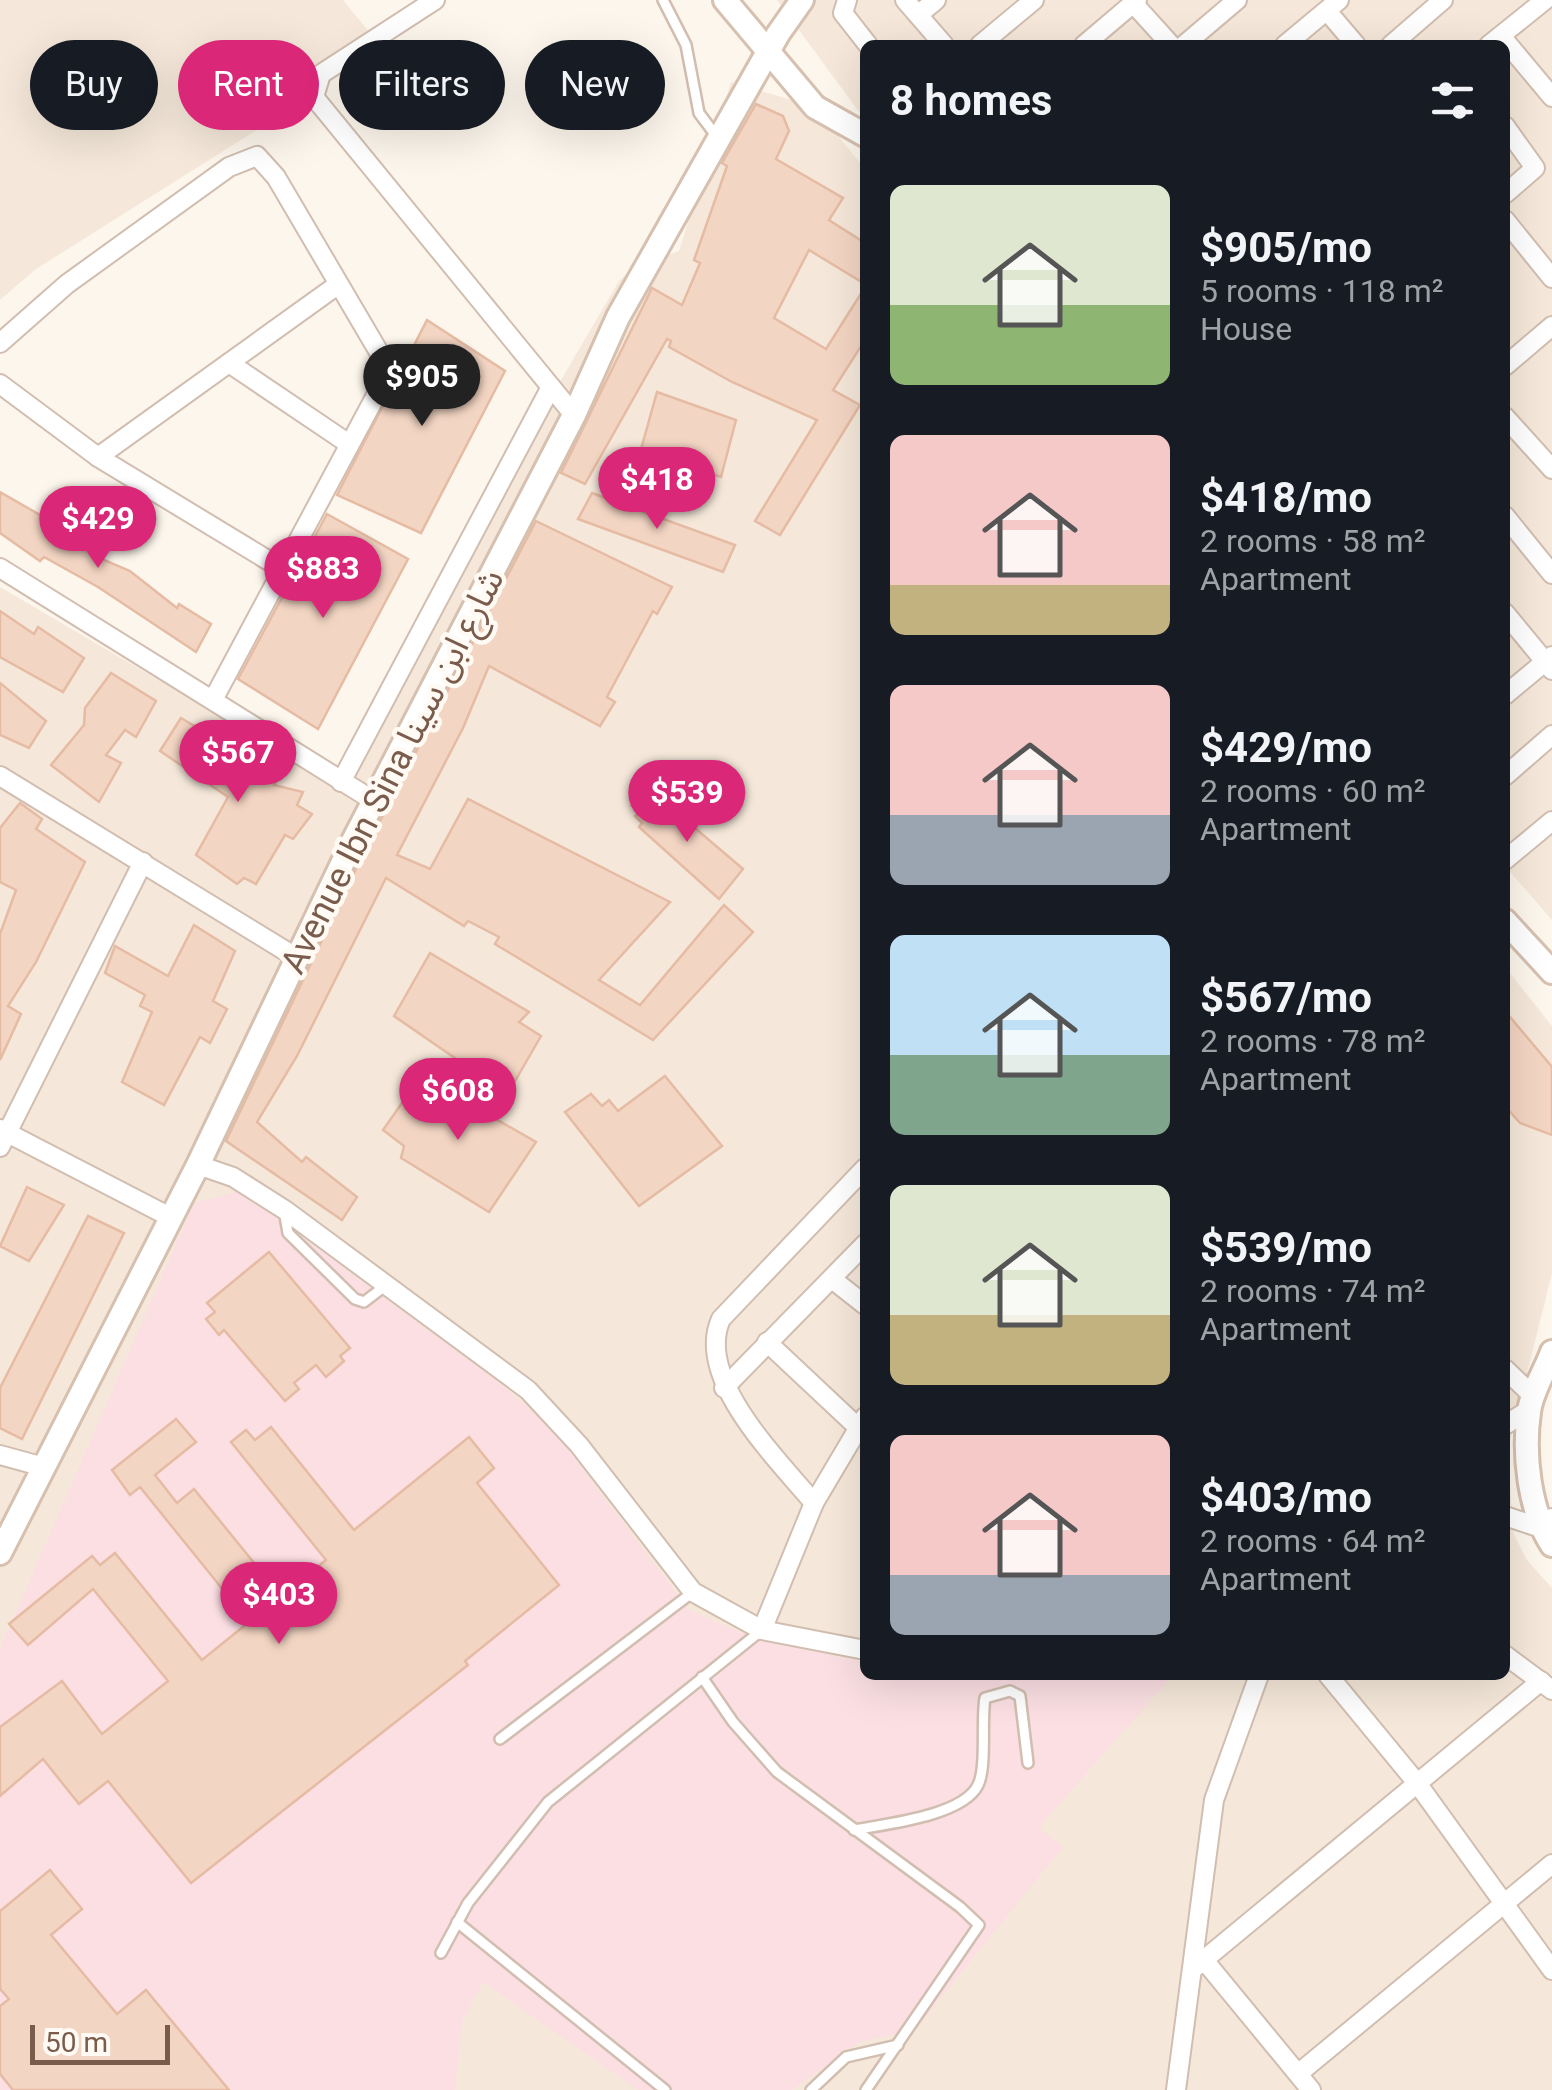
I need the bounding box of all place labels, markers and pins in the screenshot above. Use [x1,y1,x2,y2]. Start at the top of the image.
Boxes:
pin: $905 [363,344,481,429]
pin: $418 [598,447,716,532]
pin: $429 [39,486,157,571]
pin: $883 [264,536,382,621]
pin: $567 [179,720,297,805]
pin: $539 [628,760,746,845]
pin: $608 [399,1058,517,1143]
pin: $403 [220,1562,338,1647]

